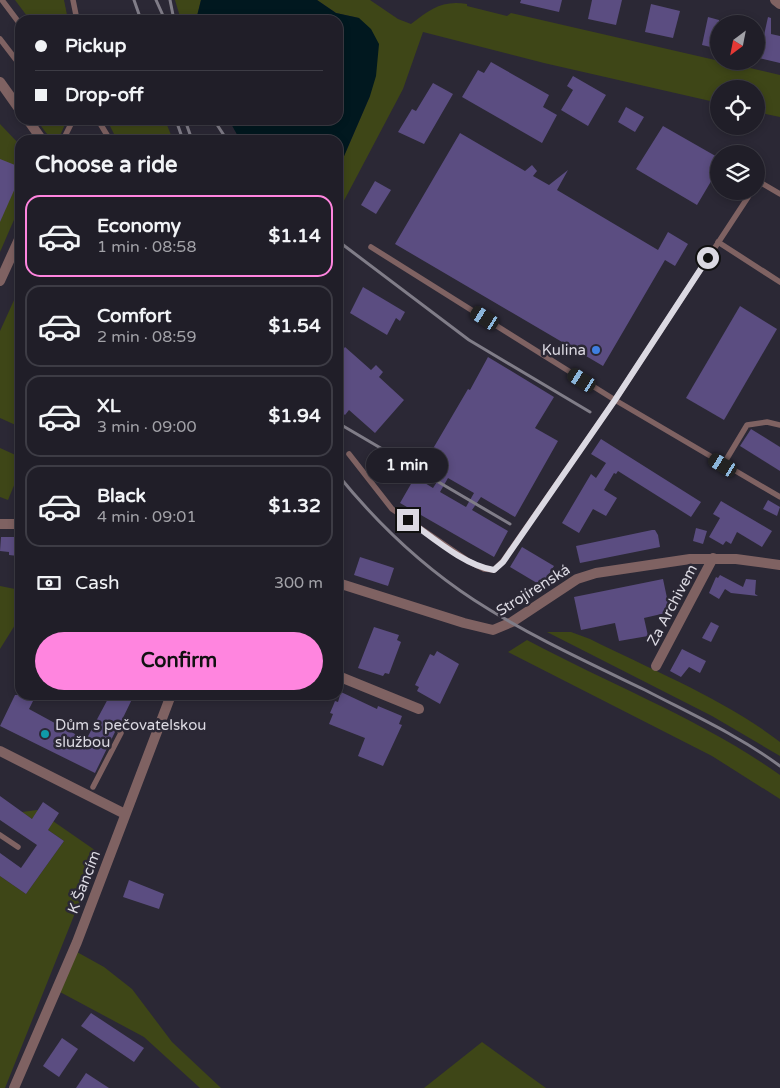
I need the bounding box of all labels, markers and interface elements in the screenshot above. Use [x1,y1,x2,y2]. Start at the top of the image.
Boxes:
north arrow [710,15,765,70]
map controls [710,15,765,200]
text: Pickup [65,35,126,57]
button: locate [710,80,765,135]
text: Drop-off [65,84,144,106]
button: layers [710,145,765,200]
text: Choose a ride [35,152,178,178]
icon: car [37,214,82,259]
text: Economy [97,215,181,237]
text: $1.14 [269,225,321,247]
text: 1 min · 08:58 [97,237,196,257]
route start [697,247,719,269]
icon: car [37,304,82,349]
car [468,304,501,332]
text: Comfort [97,305,171,327]
text: $1.54 [269,315,321,337]
text: 2 min · 08:59 [97,327,196,347]
place label: Kulina [542,341,586,359]
marker: Kulina [590,344,602,356]
car [565,366,598,394]
icon: car [37,394,82,439]
text: XL [97,395,121,417]
text: $1.94 [269,405,321,427]
text: 3 min · 09:00 [97,417,196,437]
callout: 1 min [367,448,449,482]
car [706,451,739,479]
text: 1 min [386,455,428,475]
icon: car [37,484,82,529]
text: Black [97,485,146,507]
text: $1.32 [269,495,321,517]
text: 4 min · 09:01 [97,507,196,527]
route end [397,509,419,531]
street label: Strojírenská [493,560,573,620]
street label: Za Archivem [643,561,701,649]
icon: cash [35,569,63,597]
text: Cash [75,572,120,594]
text: 300 m [274,573,323,593]
button: Confirm [35,632,323,690]
place label: Dům s pečovatelskou službou [55,716,206,751]
marker: Dům s pečovatelskou službou [39,728,51,740]
street label: K Šancím [64,848,104,916]

